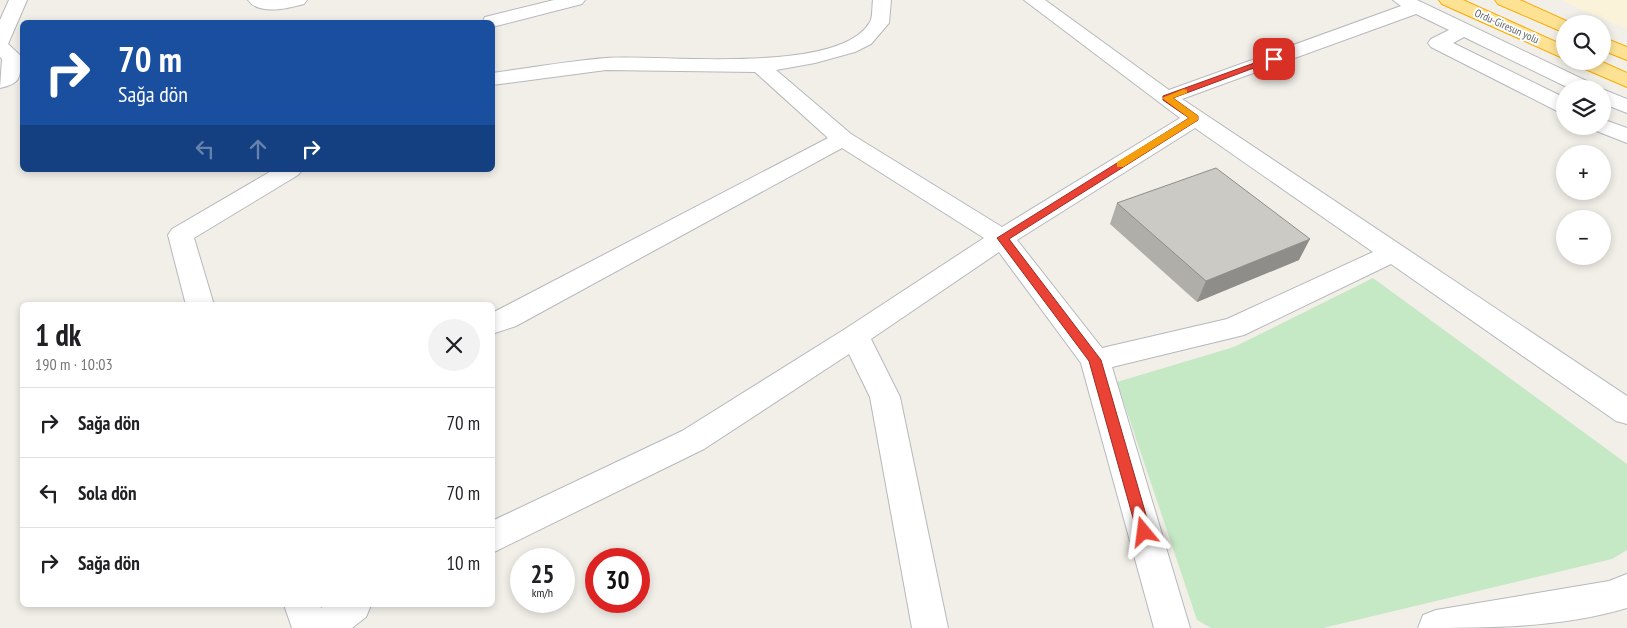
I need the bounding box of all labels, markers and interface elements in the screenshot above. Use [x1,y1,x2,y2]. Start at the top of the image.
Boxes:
street label: Ordu-Giresun yolu [1473,6,1542,47]
map controls [1556,15,1611,265]
button: search [1556,15,1611,70]
text: 70 m [118,36,182,82]
pin [1253,38,1295,80]
icon: right [35,40,100,105]
icon: arrive [1260,45,1288,73]
text: Sağa dön [118,80,188,108]
button: layers [1556,80,1611,135]
icon: left [191,135,219,163]
icon: ahead [244,135,272,163]
icon: right [297,135,325,163]
button: + [1556,145,1611,200]
button: − [1556,210,1611,265]
text: 1 dk [35,315,81,354]
button: close [428,319,480,371]
text: 190 m · 10:03 [35,354,113,374]
icon: right [35,409,63,437]
text: Sağa dön [78,411,140,435]
text: 70 m [447,411,480,435]
icon: left [35,479,63,507]
text: Sola dön [78,481,137,505]
text: 70 m [447,481,480,505]
position arrow [1117,505,1169,557]
speed limit sign: 30 [585,548,650,613]
icon: right [35,549,63,577]
text: Sağa dön [78,551,140,575]
text: 10 m [447,551,480,575]
text: 25 [531,558,554,590]
text: km/h [532,585,553,600]

